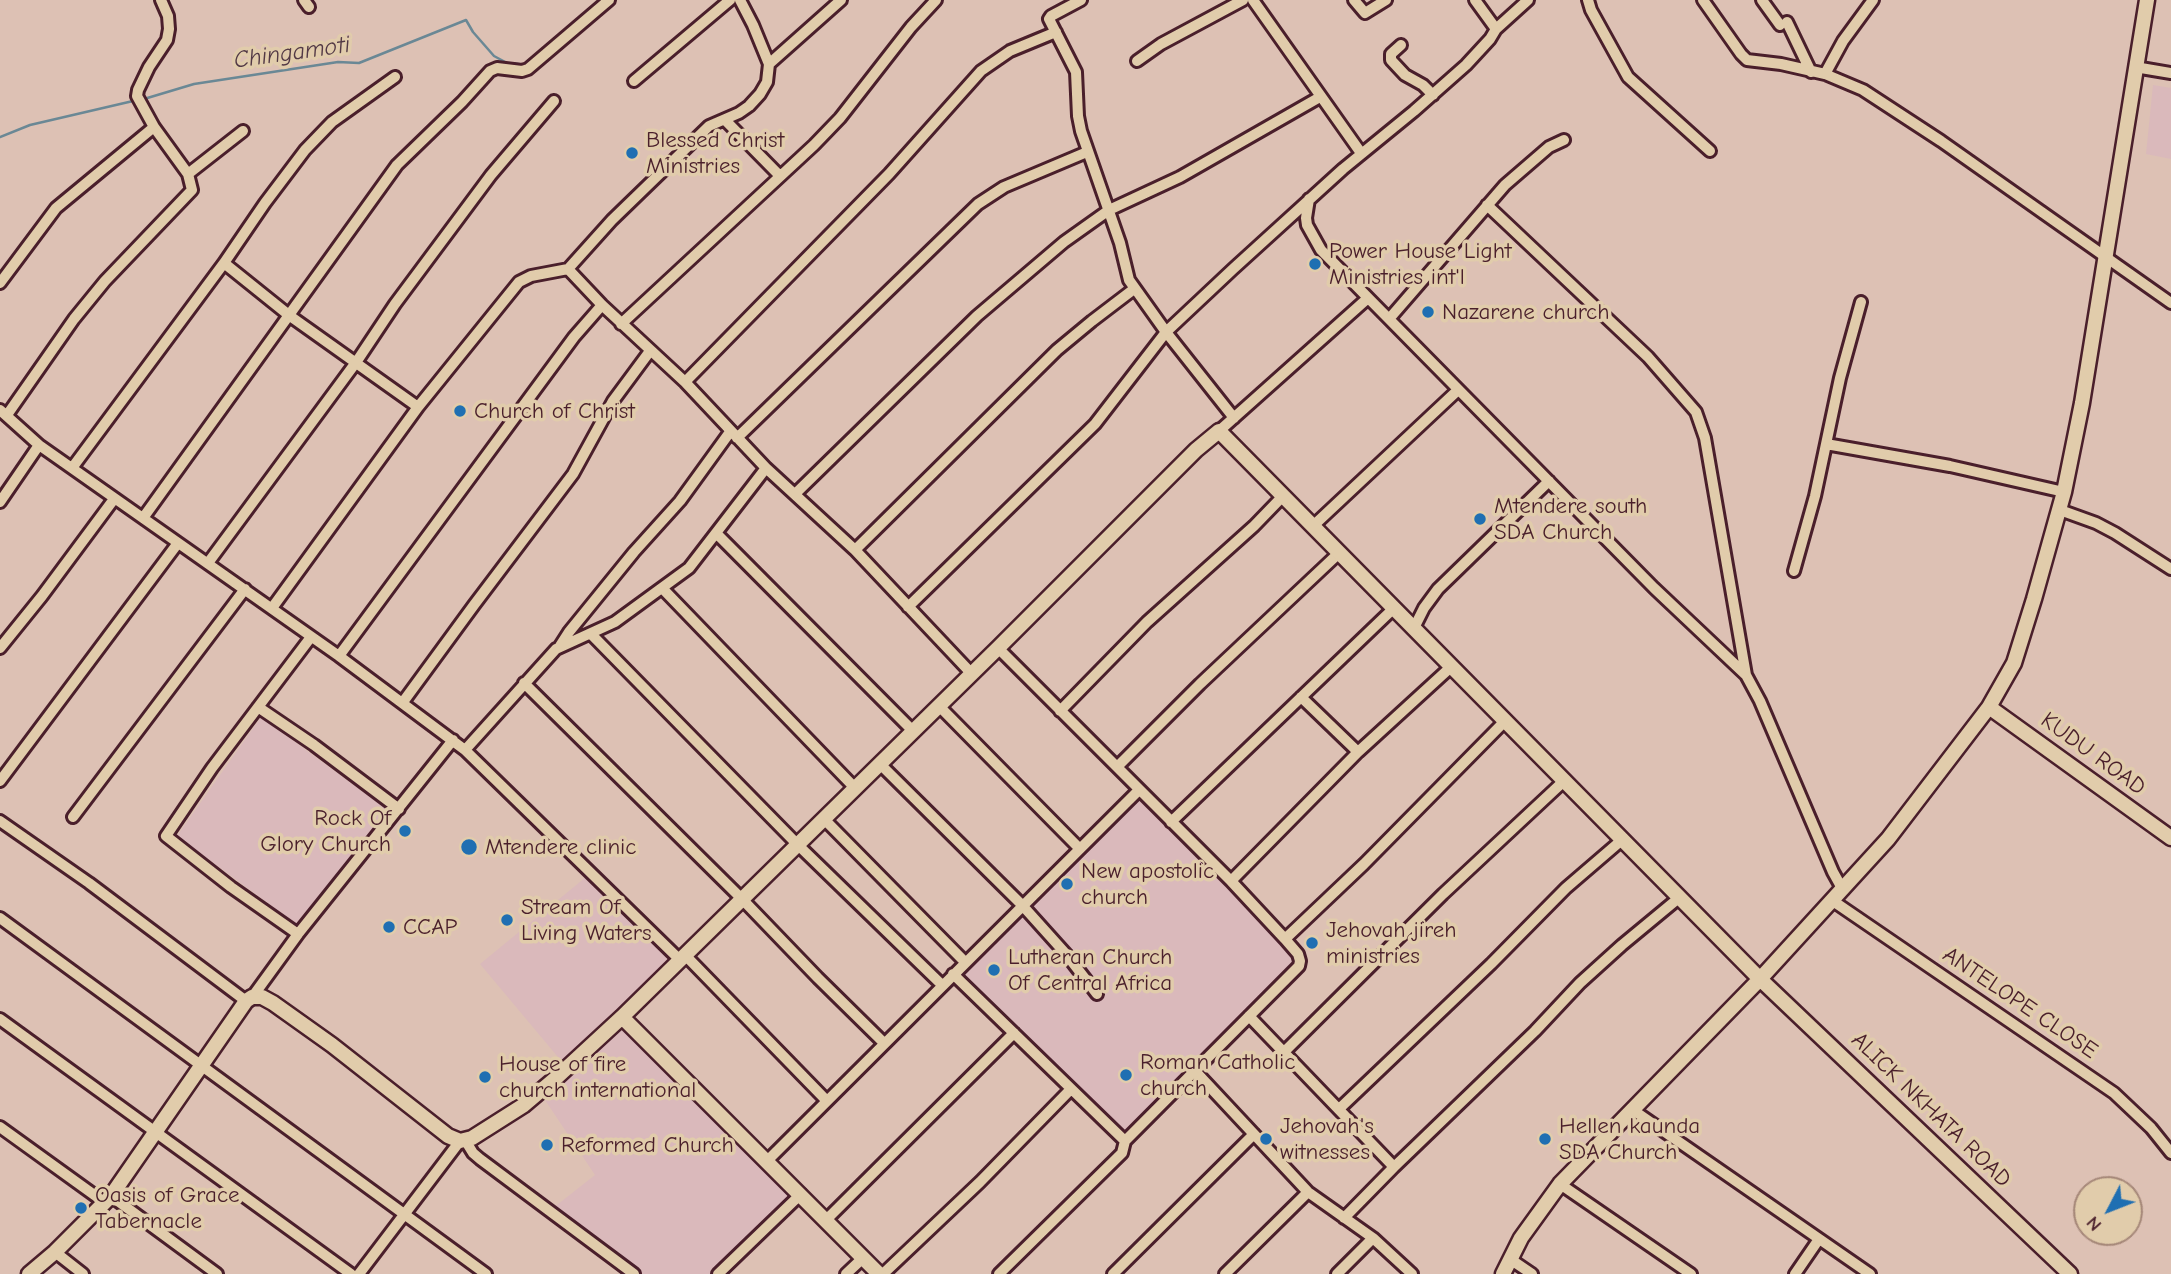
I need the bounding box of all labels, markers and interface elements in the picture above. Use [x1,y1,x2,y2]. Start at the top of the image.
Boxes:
water label: Chingamoti [232,31,352,75]
place label: Blessed Christ Ministries [646,126,784,180]
marker: Blessed Christ Ministries [624,145,640,161]
place label: Power House Light Ministries int'l [1329,237,1512,291]
marker: Power House Light Ministries int'l [1307,256,1323,272]
place label: Nazarene church [1442,298,1609,326]
marker: Nazarene church [1420,304,1436,320]
place label: Church of Christ [474,397,635,425]
marker: Church of Christ [452,403,468,419]
place label: Mtendere south SDA Church [1494,492,1647,546]
marker: Mtendere south SDA Church [1472,511,1488,527]
street label: KUDU ROAD [2035,707,2151,801]
place label: Rock Of Glory Church [260,804,391,858]
marker: Rock Of Glory Church [397,823,413,839]
place label: Mtendere clinic [485,833,636,861]
marker: Mtendere clinic [459,837,479,857]
place label: New apostolic church [1081,857,1214,911]
marker: New apostolic church [1059,876,1075,892]
place label: Stream Of Living Waters [521,893,652,947]
marker: Stream Of Living Waters [499,912,515,928]
place label: CCAP [403,913,457,941]
place label: Jehovah jireh ministries [1326,916,1457,970]
marker: CCAP [381,919,397,935]
marker: Jehovah jireh ministries [1304,935,1320,951]
street label: ANTELOPE CLOSE [1937,941,2103,1065]
place label: Lutheran Church Of Central Africa [1008,943,1172,997]
marker: Lutheran Church Of Central Africa [986,962,1002,978]
street label: ALICK NKHATA ROAD [1845,1027,2017,1193]
place label: Roman Catholic church [1140,1048,1295,1102]
place label: House of fire church international [499,1050,696,1104]
marker: Roman Catholic church [1118,1067,1134,1083]
marker: House of fire church international [477,1069,493,1085]
place label: Jehovah's witnesses [1280,1112,1374,1166]
place label: Hellen kaunda SDA Church [1559,1112,1700,1166]
place label: Reformed Church [561,1131,734,1159]
marker: Jehovah's witnesses [1258,1131,1274,1147]
marker: Hellen kaunda SDA Church [1537,1131,1553,1147]
marker: Reformed Church [539,1137,555,1153]
north arrow [2073,1176,2143,1246]
place label: Oasis of Grace Tabernacle [95,1181,240,1235]
marker: Oasis of Grace Tabernacle [73,1200,89,1216]
text: N [2082,1212,2106,1236]

